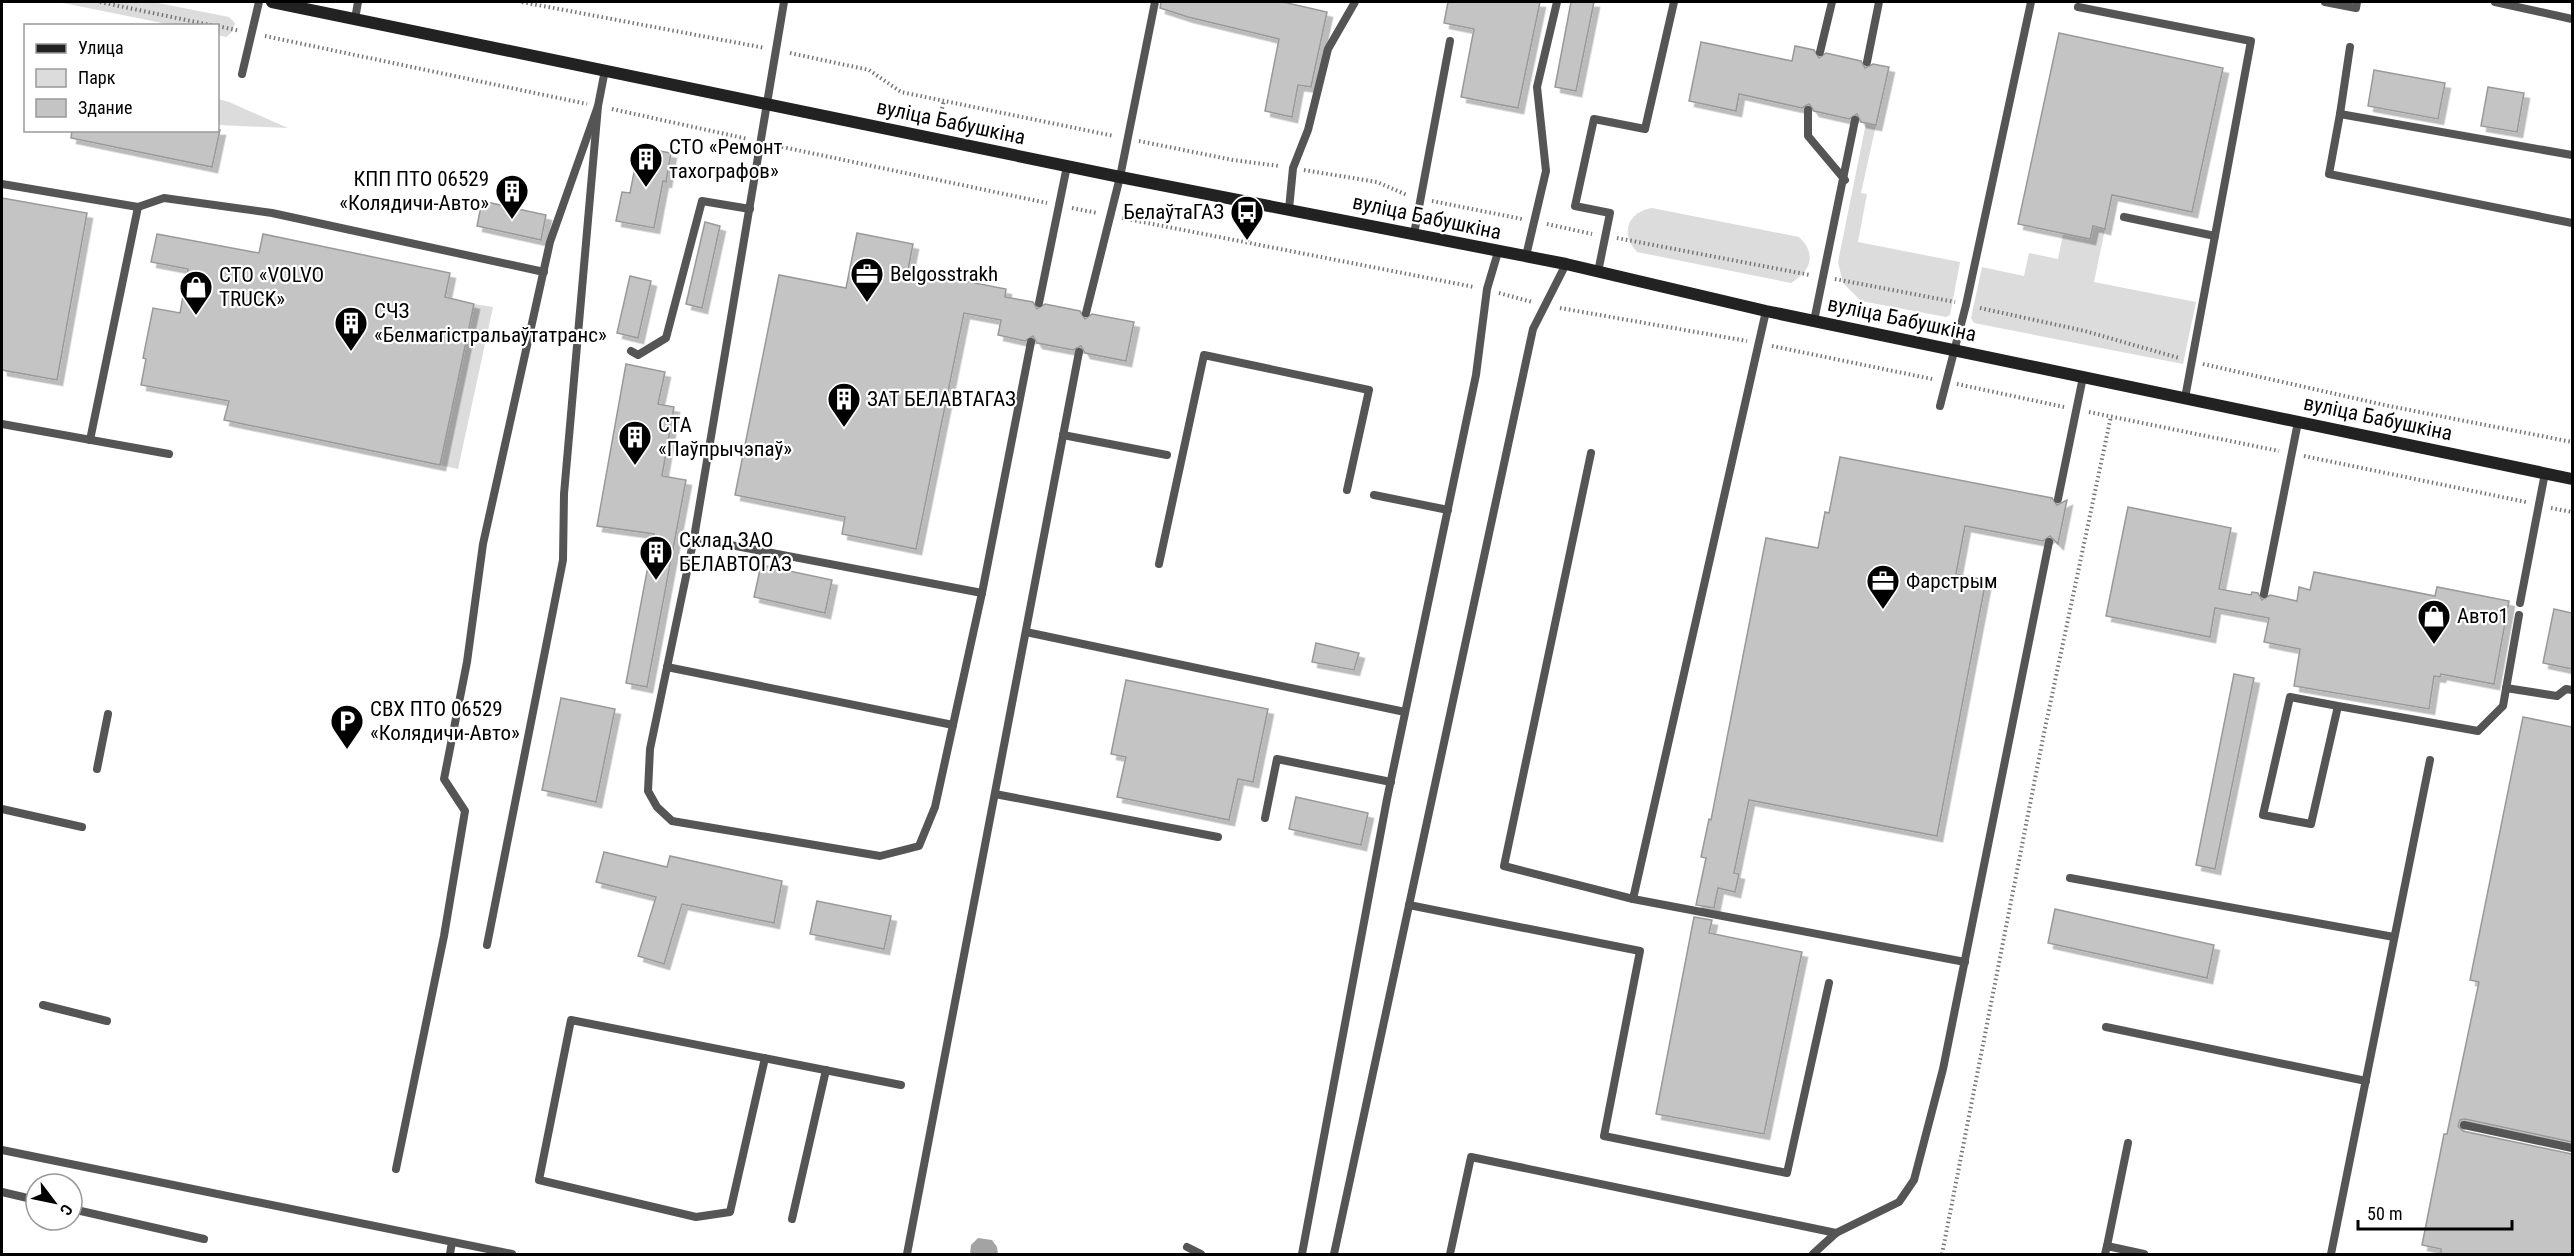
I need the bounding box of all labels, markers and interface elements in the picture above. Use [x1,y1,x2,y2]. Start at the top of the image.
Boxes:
legend [24,24,219,132]
text: Улица [78,37,124,58]
text: Парк [78,67,116,88]
street label: вуліца Бабушкіна [875,95,1027,149]
text: Здание [78,97,132,118]
place label: СТО «Ремонт тахографов» [669,135,783,183]
building icon: СТО «Ремонт тахографов» [628,141,664,188]
place label: КПП ПТО 06529 «Колядичи-Авто» [339,167,489,215]
building icon: КПП ПТО 06529 «Колядичи-Авто» [494,173,530,220]
street label: вуліца Бабушкіна [1351,190,1503,244]
bus stop icon: БелаўтаГАЗ [1229,194,1265,241]
place label: БелаўтаГАЗ [1123,200,1224,224]
office icon: Belgosstrakh [849,256,885,303]
place label: Belgosstrakh [890,262,998,286]
place label: СТО «VOLVO TRUCK» [219,263,324,311]
shop icon: СТО «VOLVO TRUCK» [178,269,214,316]
street label: вуліца Бабушкіна [1826,292,1978,346]
place label: СЧЗ «Белмагістральаўтатранс» [374,299,607,347]
building icon: СЧЗ «Белмагістральаўтатранс» [333,305,369,352]
building icon: ЗАТ БЕЛАВТАГАЗ [826,381,862,428]
place label: ЗАТ БЕЛАВТАГАЗ [867,387,1016,411]
street label: вуліца Бабушкіна [2302,391,2454,445]
place label: СТА «Паўпрычэпаў» [658,413,792,461]
building icon: СТА «Паўпрычэпаў» [617,419,653,466]
place label: Склад ЗАО БЕЛАВТОГАЗ [679,528,792,576]
building icon: Склад ЗАО БЕЛАВТОГАЗ [638,534,674,581]
office icon: Фарстрым [1865,563,1901,610]
place label: Фарстрым [1906,569,1997,593]
shop icon: Авто1 [2416,598,2452,645]
place label: Авто1 [2457,604,2509,628]
place label: СВХ ПТО 06529 «Колядичи-Авто» [370,697,520,745]
parking icon: СВХ ПТО 06529 «Колядичи-Авто» [329,703,365,750]
north arrow [24,1172,84,1232]
scale bar [2358,1193,2512,1231]
text: С [56,1201,77,1219]
text: 50 m [2367,1203,2402,1224]

